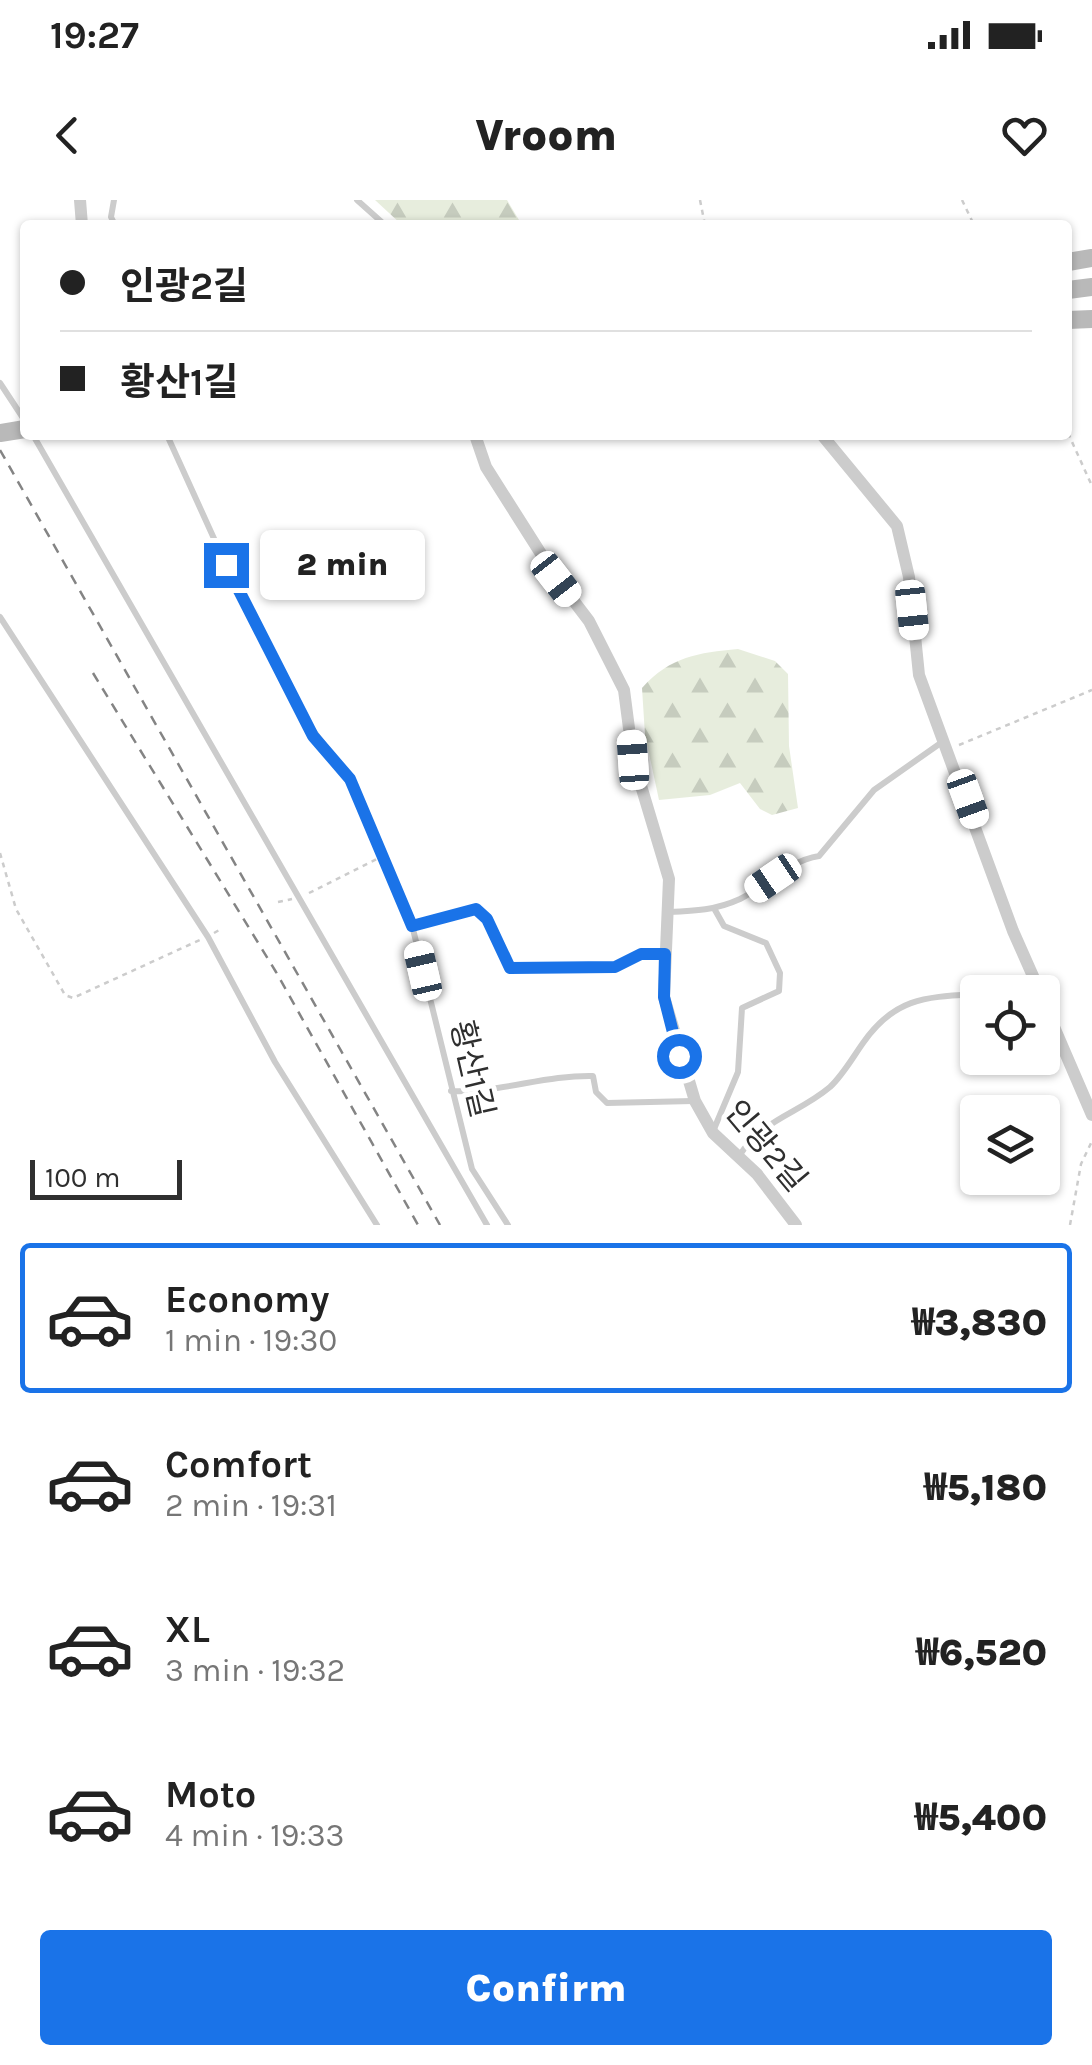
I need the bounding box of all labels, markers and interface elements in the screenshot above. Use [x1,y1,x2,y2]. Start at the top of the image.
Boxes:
text: 19:27 [50,13,139,58]
icon: back [40,108,95,163]
icon: heart [997,108,1052,163]
text: Vroom [475,109,617,161]
text: 인광2길 [120,264,248,309]
text: 황산1길 [120,360,238,405]
callout: 2 min [261,530,426,600]
route end [204,543,249,588]
text: 2 min [297,546,388,583]
car [526,546,586,612]
car [894,579,930,641]
car [616,729,650,791]
car [944,766,992,832]
car [740,849,806,907]
car [402,938,444,1004]
map controls [960,975,1060,1195]
button: locate [960,975,1060,1075]
street label: 황산1길 [443,1017,501,1121]
route start [657,1034,702,1079]
street label: 인광2길 [717,1093,815,1199]
button: layers [960,1095,1060,1195]
scale bar [30,1155,182,1200]
text: 100 m [45,1161,120,1194]
icon: car [45,1273,135,1363]
text: Economy [165,1277,329,1322]
text: ₩3,830 [912,1300,1047,1345]
text: 1 min · 19:30 [165,1322,337,1359]
icon: car [45,1438,135,1528]
text: Comfort [165,1442,312,1487]
text: ₩5,180 [924,1465,1047,1510]
text: 2 min · 19:31 [165,1487,337,1524]
icon: car [45,1603,135,1693]
text: XL [165,1607,210,1652]
text: ₩6,520 [916,1630,1047,1675]
text: 3 min · 19:32 [165,1652,345,1689]
icon: car [45,1768,135,1858]
text: Moto [165,1772,256,1817]
text: ₩5,400 [915,1795,1047,1840]
text: 4 min · 19:33 [165,1817,344,1854]
button: Confirm [40,1930,1052,2045]

